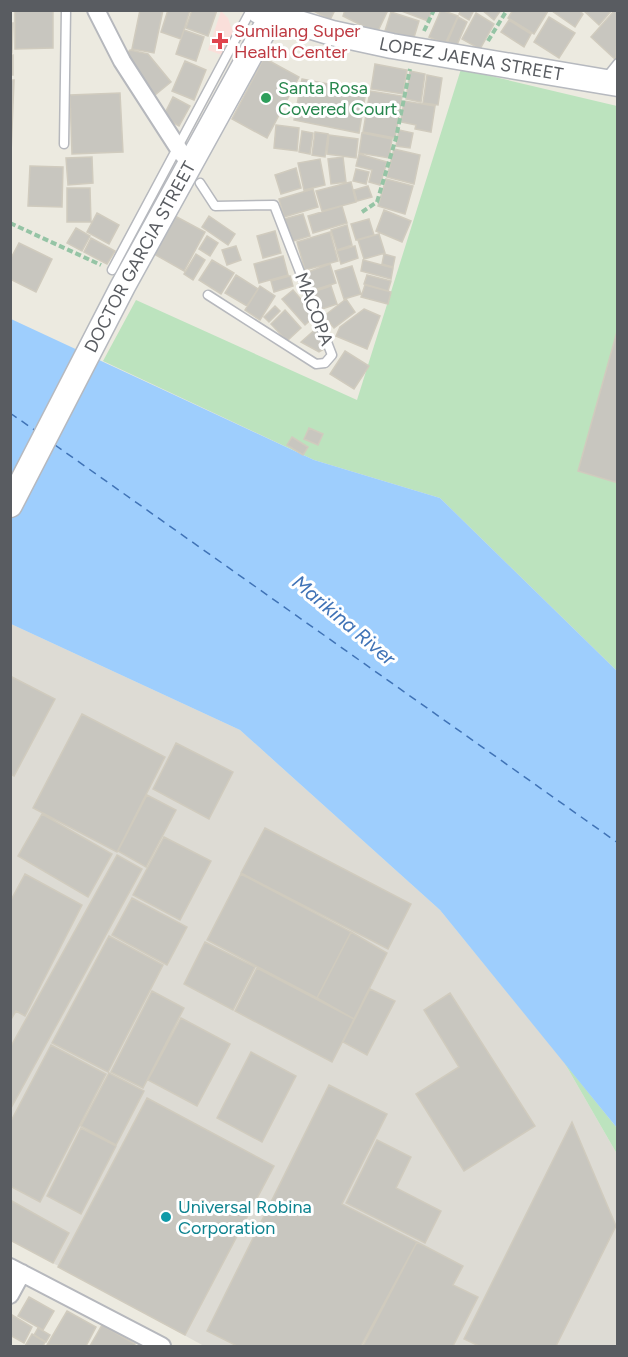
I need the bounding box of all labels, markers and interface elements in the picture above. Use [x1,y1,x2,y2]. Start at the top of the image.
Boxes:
place label: Sumilang Super Health Center [234,20,360,63]
marker: Sumilang Super Health Center [211,32,229,50]
street label: LOPEZ JAENA STREET [377,33,565,86]
place label: Santa Rosa Covered Court [278,77,398,120]
marker: Santa Rosa Covered Court [259,91,273,105]
street label: DOCTOR GARCIA STREET [80,157,200,356]
street label: MACOPA [290,269,338,349]
water label: Marikina River [287,570,401,671]
place label: Universal Robina Corporation [178,1196,312,1239]
marker: Universal Robina Corporation [159,1210,173,1224]

